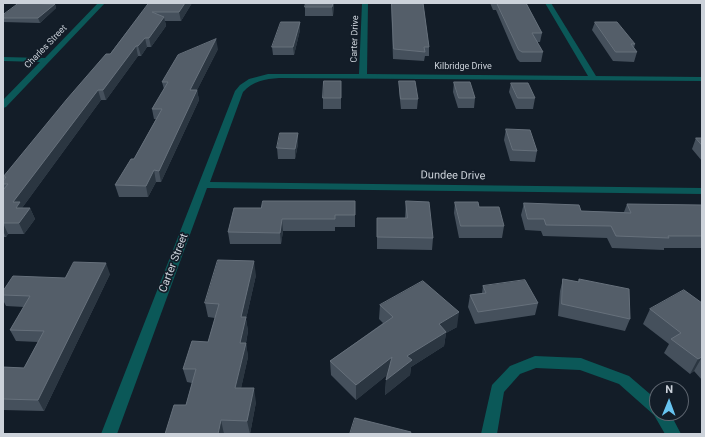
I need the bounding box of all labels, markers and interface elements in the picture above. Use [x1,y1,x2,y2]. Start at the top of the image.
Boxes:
street label: Carter Drive [349,15,361,63]
street label: Charles Street [23,23,69,71]
street label: Kilbridge Drive [434,62,492,72]
street label: Dundee Drive [421,169,485,183]
street label: Carter Street [157,232,191,294]
north arrow [649,381,689,421]
text: N [665,383,673,396]

